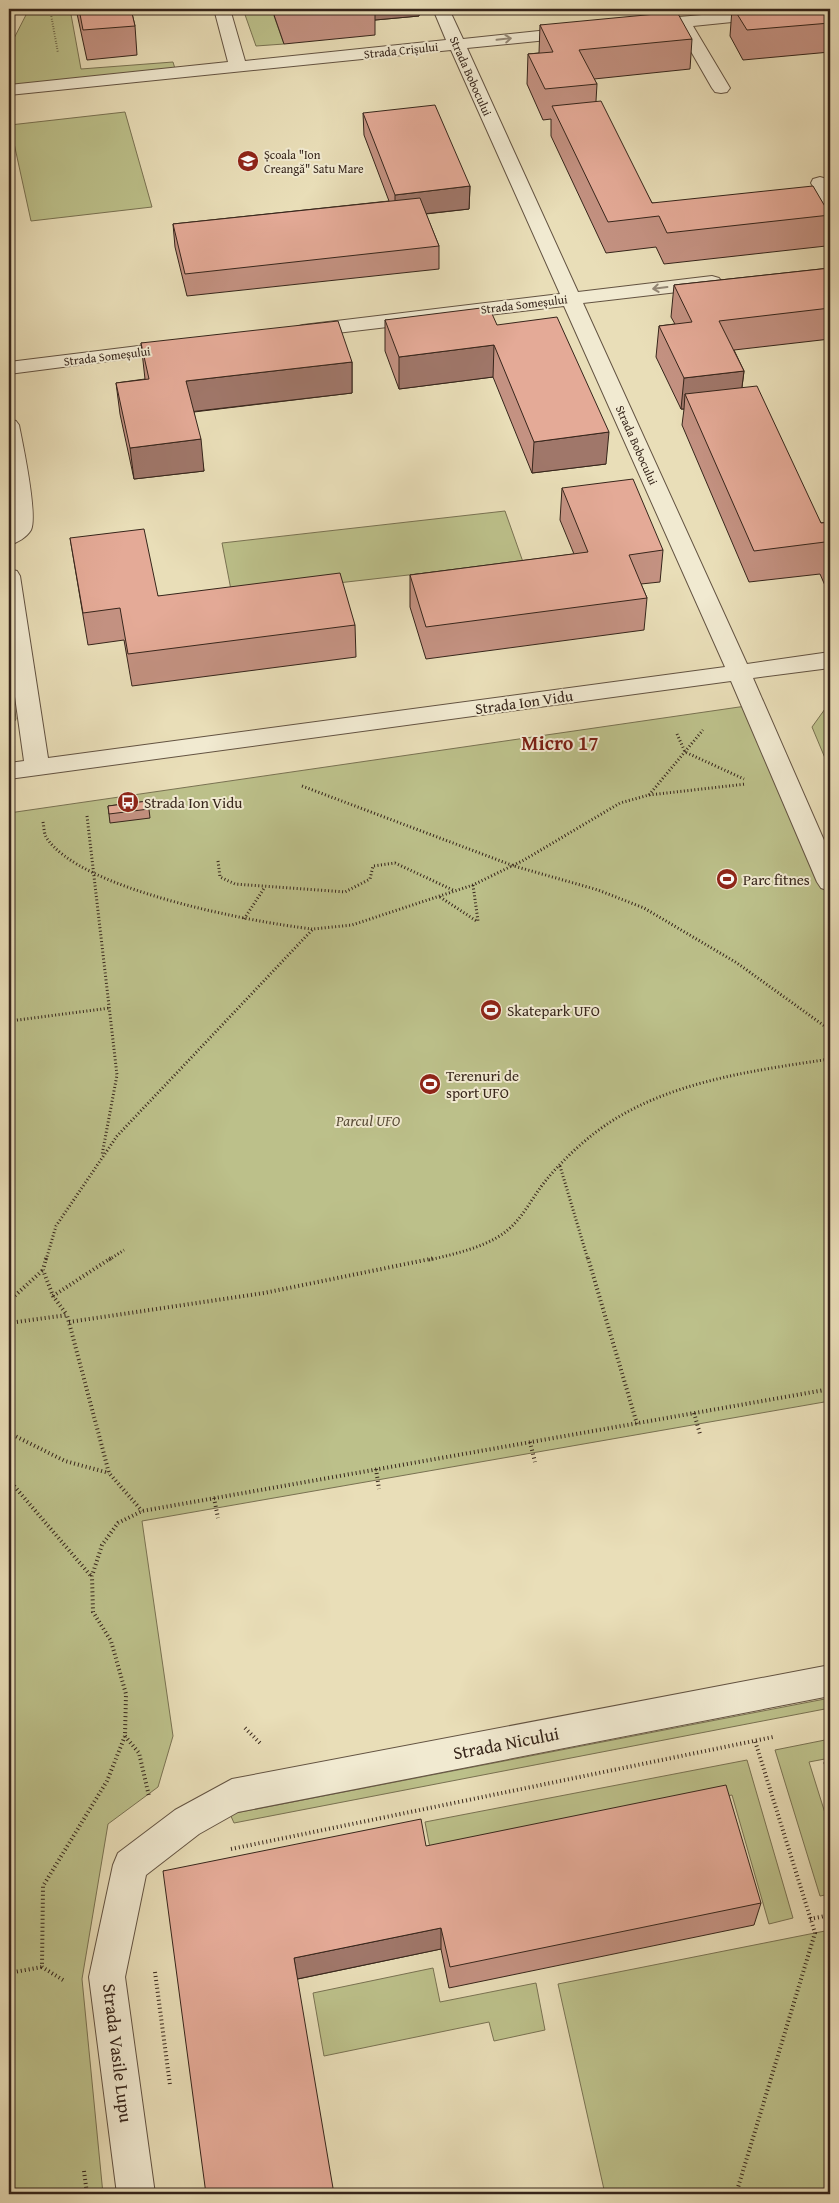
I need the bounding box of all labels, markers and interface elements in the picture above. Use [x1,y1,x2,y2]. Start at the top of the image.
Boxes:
street label: Strada Bobocului [446,33,496,119]
one-way arrow [496,34,512,44]
street label: Strada Crișului [363,38,440,62]
place label: Școala "Ion Creangă" Satu Mare [264,146,364,177]
school or university icon: Școala "Ion Creangă" Satu Mare [236,149,260,173]
one-way arrow [652,283,668,293]
street label: Strada Someșului [480,290,569,318]
street label: Strada Someșului [63,342,152,370]
street label: Strada Bobocului [612,402,662,488]
street label: Strada Ion Vidu [474,685,575,719]
district label: Micro 17 [521,728,599,757]
bus stop icon: Strada Ion Vidu [116,790,140,814]
place label: Strada Ion Vidu [144,792,243,813]
sports icon: Parc fitnes [715,867,739,891]
place label: Parc fitnes [743,869,810,890]
sports icon: Skatepark UFO [479,998,503,1022]
place label: Skatepark UFO [507,1000,600,1021]
place label: Terenuri de sport UFO [446,1065,519,1103]
sports icon: Terenuri de sport UFO [418,1072,442,1096]
park label: Parcul UFO [335,1110,401,1131]
street label: Strada Nicului [451,1720,561,1766]
street label: Strada Vasile Lupu [96,1982,140,2124]

